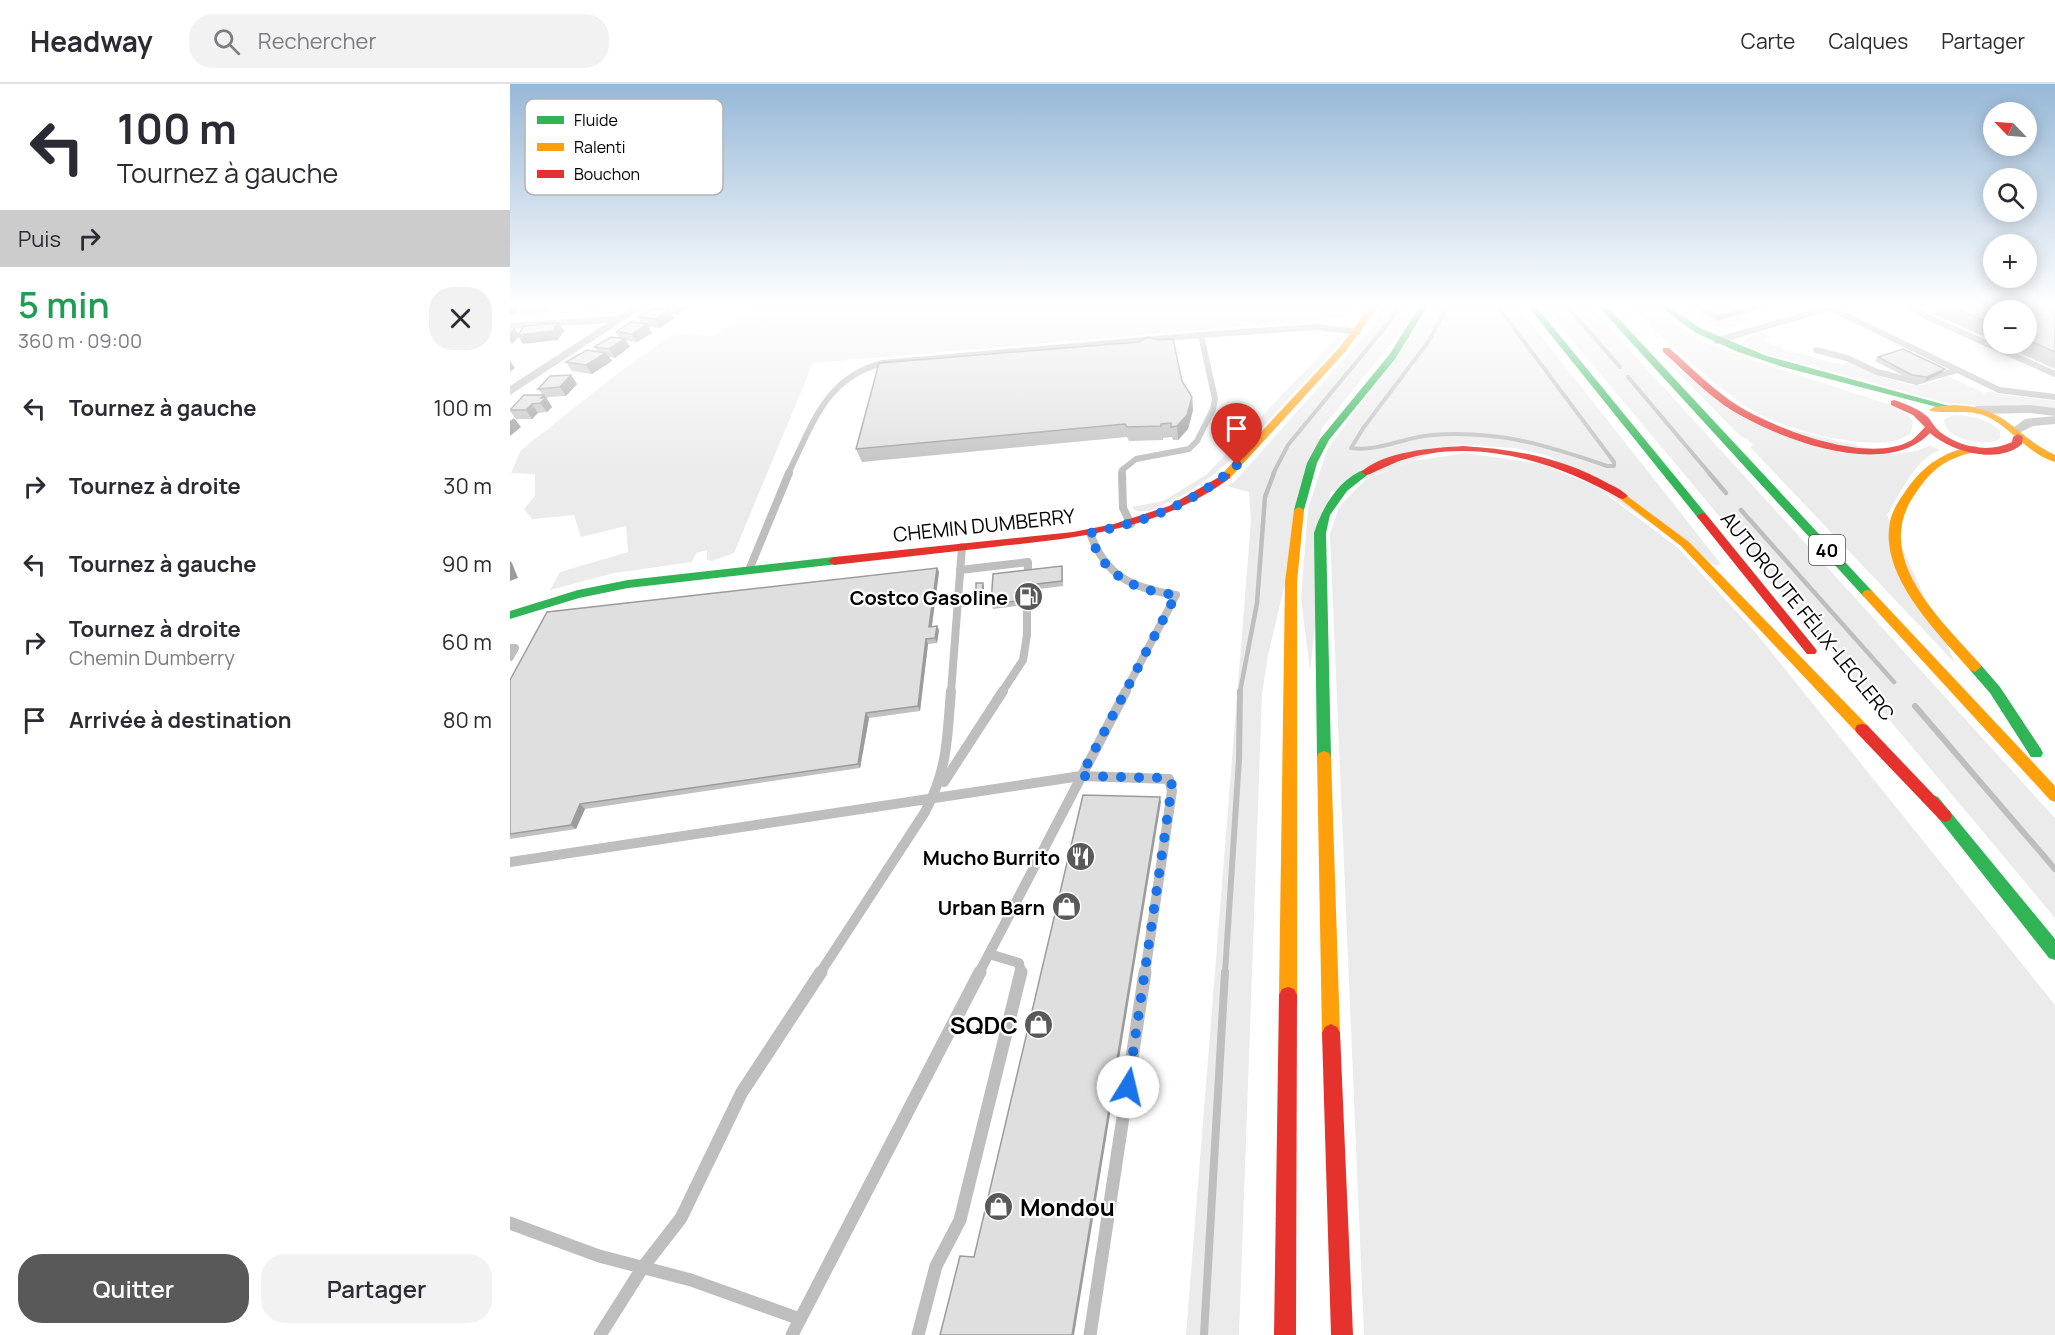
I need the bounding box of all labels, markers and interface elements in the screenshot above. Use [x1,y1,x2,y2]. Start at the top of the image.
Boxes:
search box [189,14,609,68]
text: Headway [30,22,153,60]
icon: search [210,25,243,58]
text: Rechercher [258,26,376,56]
text: Carte [1741,27,1795,55]
text: Calques [1828,27,1908,55]
text: Partager [1941,27,2025,55]
text: 100 m [117,99,237,157]
legend [525,99,723,195]
north arrow [1983,102,2037,156]
map controls [1983,102,2037,354]
icon: left [18,108,96,186]
text: Fluide [574,109,618,131]
text: Ralenti [574,136,625,158]
text: Tournez à gauche [117,154,338,191]
text: Bouchon [574,163,640,185]
button: search [1983,168,2037,222]
icon: right [73,222,106,255]
text: Puis [18,224,61,254]
button: + [1983,234,2037,288]
text: 5 min [18,280,110,329]
button: close [429,287,492,350]
button: − [1983,300,2037,354]
text: 360 m · 09:00 [18,327,142,354]
icon: left [18,392,51,425]
text: Tournez à gauche [69,393,256,423]
text: 100 m [434,393,492,423]
pin [1211,403,1262,465]
icon: arrive [1220,412,1253,445]
icon: right [18,470,51,503]
text: Tournez à droite [69,471,241,501]
text: 30 m [443,471,492,501]
street label: CHEMIN DUMBERRY [892,502,1077,548]
street label: AUTOROUTE FÉLIX-LECLERC [1715,506,1901,726]
road number: 40 [1809,535,1845,565]
icon: left [18,548,51,581]
text: Tournez à gauche [69,549,256,579]
text: 90 m [442,549,492,579]
fuel station icon: Costco Gasoline [1013,581,1045,613]
place label: Costco Gasoline [850,584,1008,611]
text: Tournez à droite [69,614,241,644]
icon: right [18,626,51,659]
text: 60 m [442,627,492,657]
text: Chemin Dumberry [69,644,235,671]
icon: arrive [18,704,51,737]
text: Arrivée à destination [69,705,292,735]
text: 80 m [443,705,492,735]
restaurant icon: Mucho Burrito [1065,841,1097,873]
place label: Mucho Burrito [923,844,1060,871]
shop icon: Urban Barn [1050,891,1082,923]
place label: Urban Barn [938,894,1045,921]
place label: SQDC [950,1008,1018,1041]
shop icon: SQDC [1023,1008,1055,1040]
position arrow [1096,1055,1160,1119]
shop icon: Mondou [983,1190,1015,1222]
place label: Mondou [1020,1190,1115,1223]
button: Quitter [18,1254,249,1323]
button: Partager [261,1254,492,1323]

